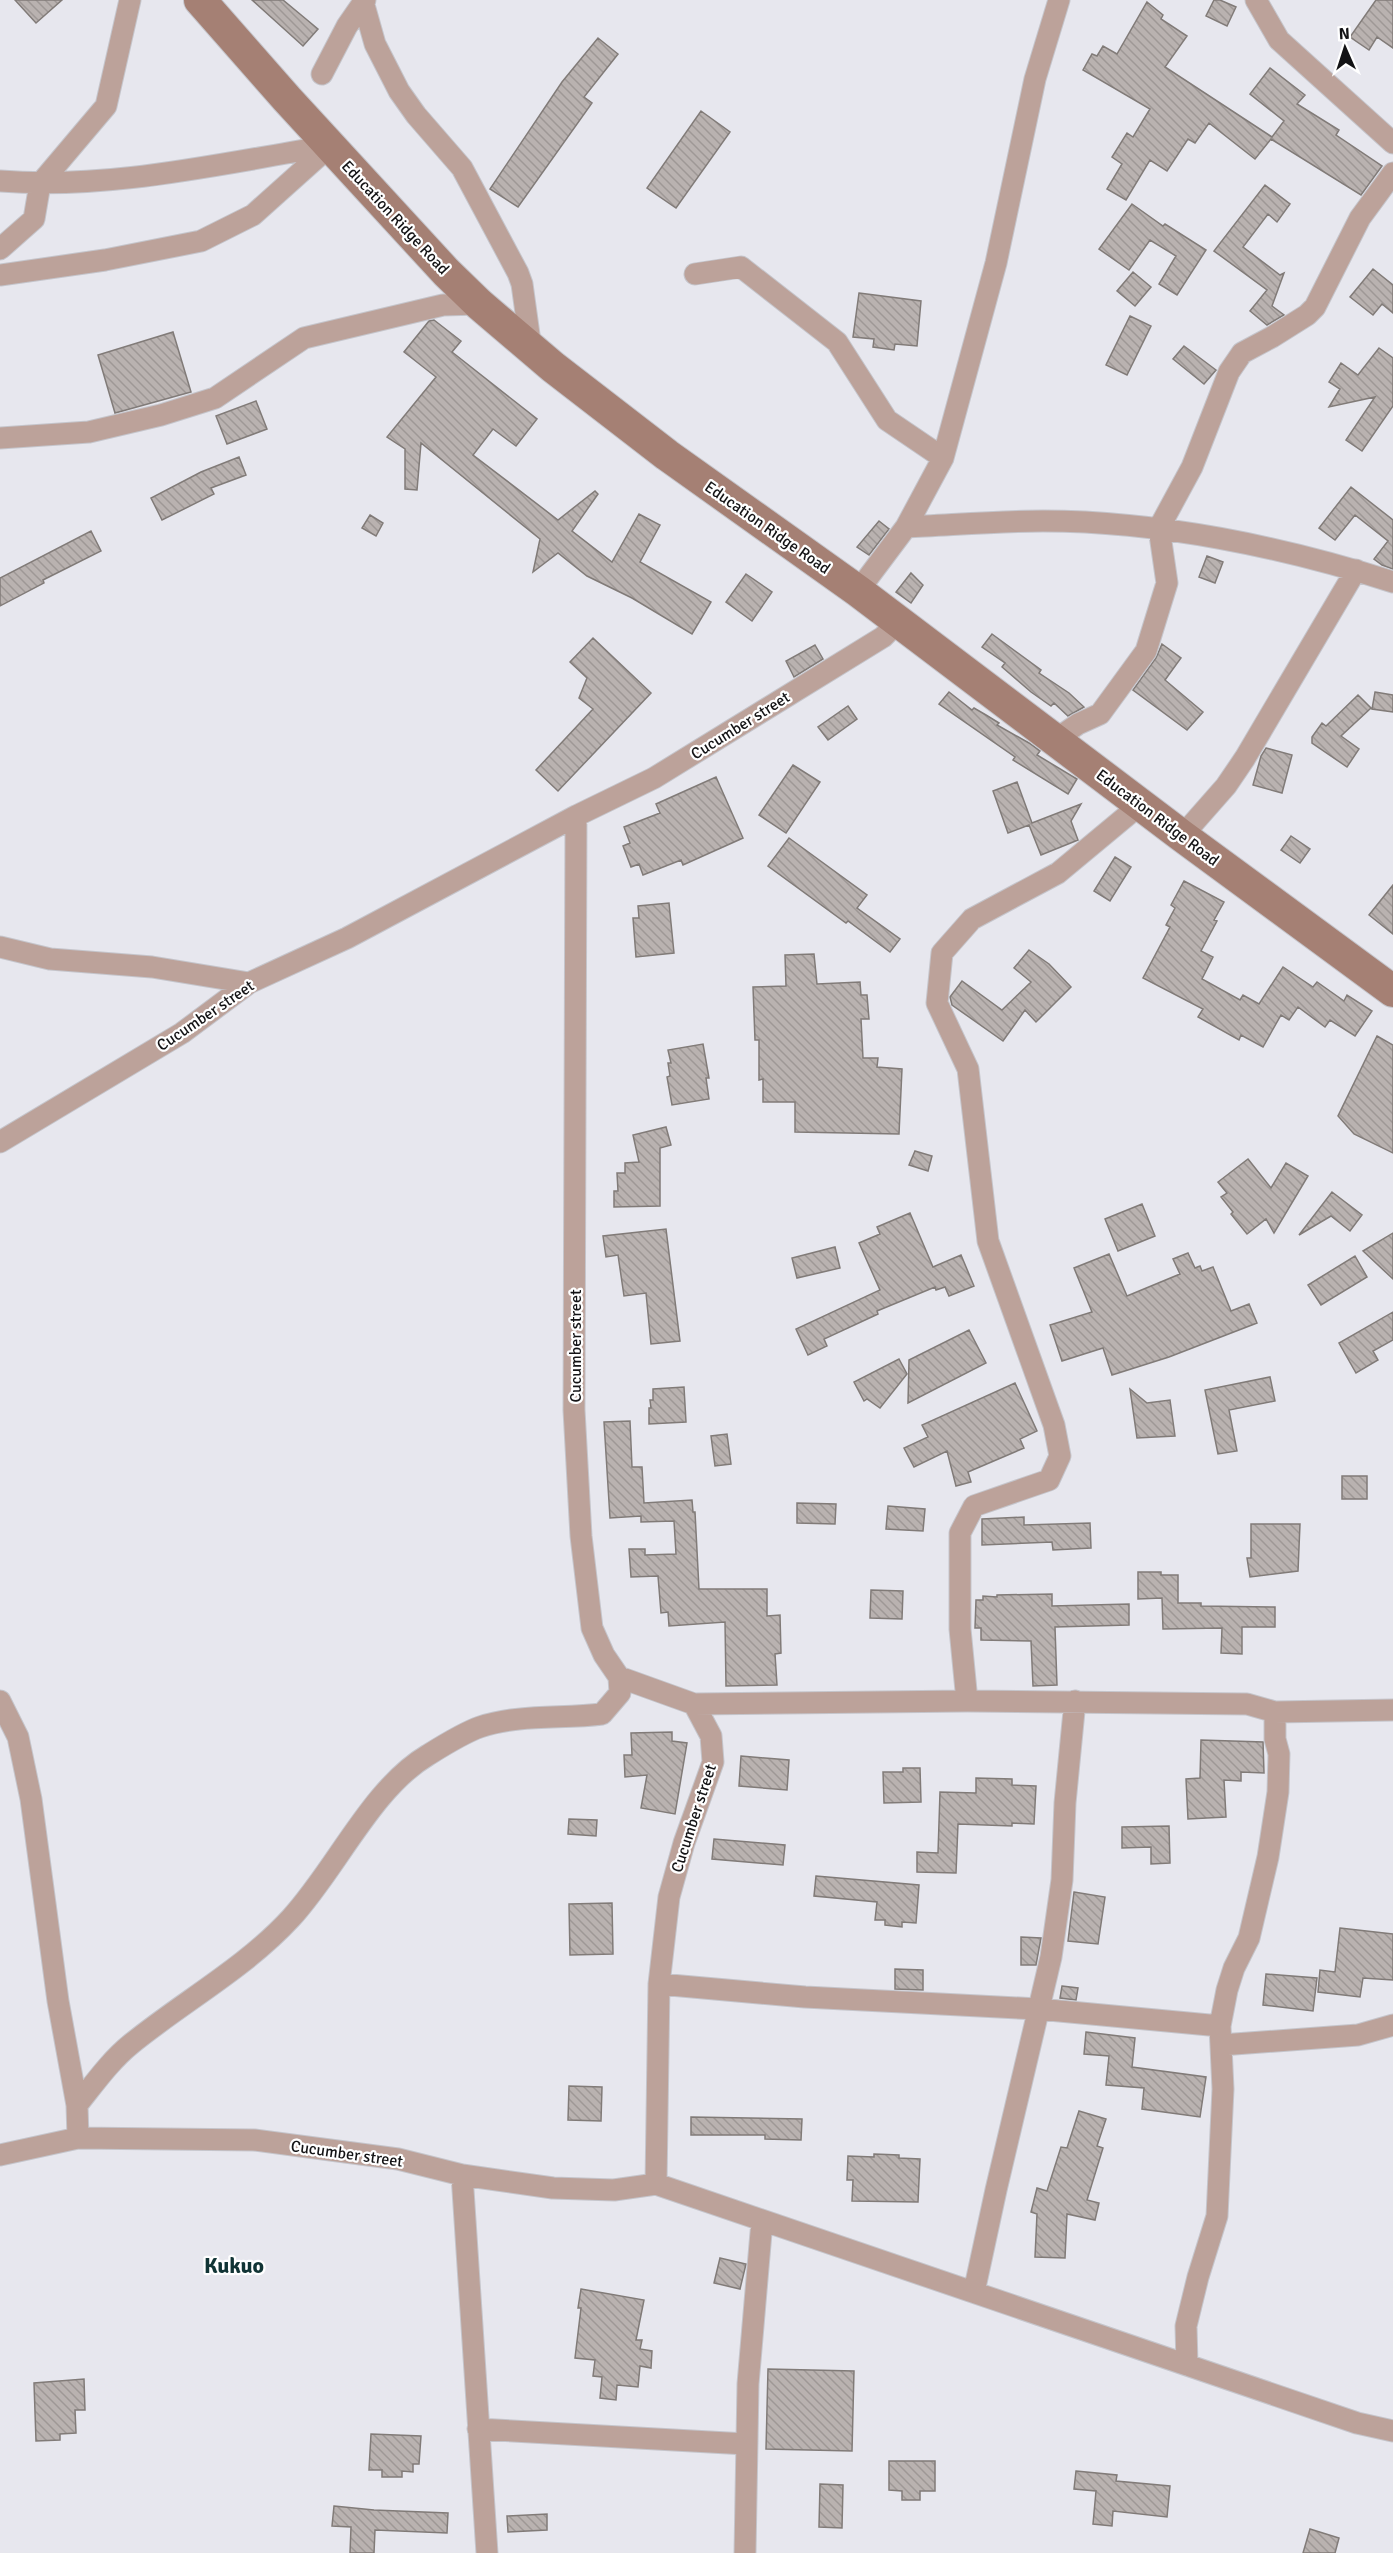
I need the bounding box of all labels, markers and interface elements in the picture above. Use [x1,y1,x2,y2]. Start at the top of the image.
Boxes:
north arrow [1315,18,1375,78]
text: N [1338,24,1350,44]
street label: Education Ridge Road [337,156,453,279]
street label: Education Ridge Road [701,477,834,579]
street label: Cucumber street [687,687,794,764]
street label: Education Ridge Road [1092,765,1223,871]
street label: Cucumber street [153,976,258,1056]
street label: Cucumber street [566,1289,586,1403]
street label: Cucumber street [667,1761,721,1875]
street label: Cucumber street [290,2136,405,2172]
district label: Kukuo [204,2252,264,2279]

